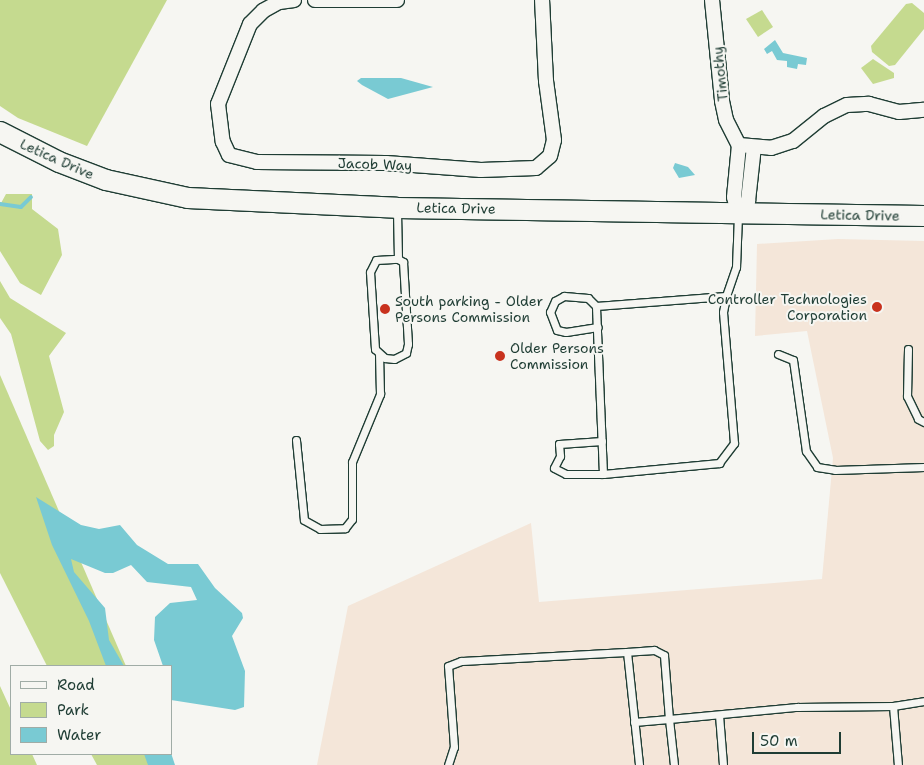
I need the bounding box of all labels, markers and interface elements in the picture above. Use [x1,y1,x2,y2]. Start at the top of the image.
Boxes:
street label: Timothy [709,46,731,102]
street label: Letica Drive [17,135,97,183]
street label: Jacob Way [337,154,413,174]
street label: Letica Drive [416,199,496,217]
street label: Letica Drive [820,206,900,224]
place label: Controller Technologies Corporation [708,291,867,324]
place label: South parking - Older Persons Commission [395,293,543,326]
marker: Controller Technologies Corporation [871,301,883,313]
marker: South parking - Older Persons Commission [379,303,391,315]
place label: Older Persons Commission [510,340,604,372]
marker: Older Persons Commission [494,350,506,362]
legend [10,665,172,755]
text: Road [57,675,95,695]
text: Park [57,700,89,720]
scale bar [754,722,843,754]
text: Water [57,725,101,745]
text: 50 m [760,731,798,751]

